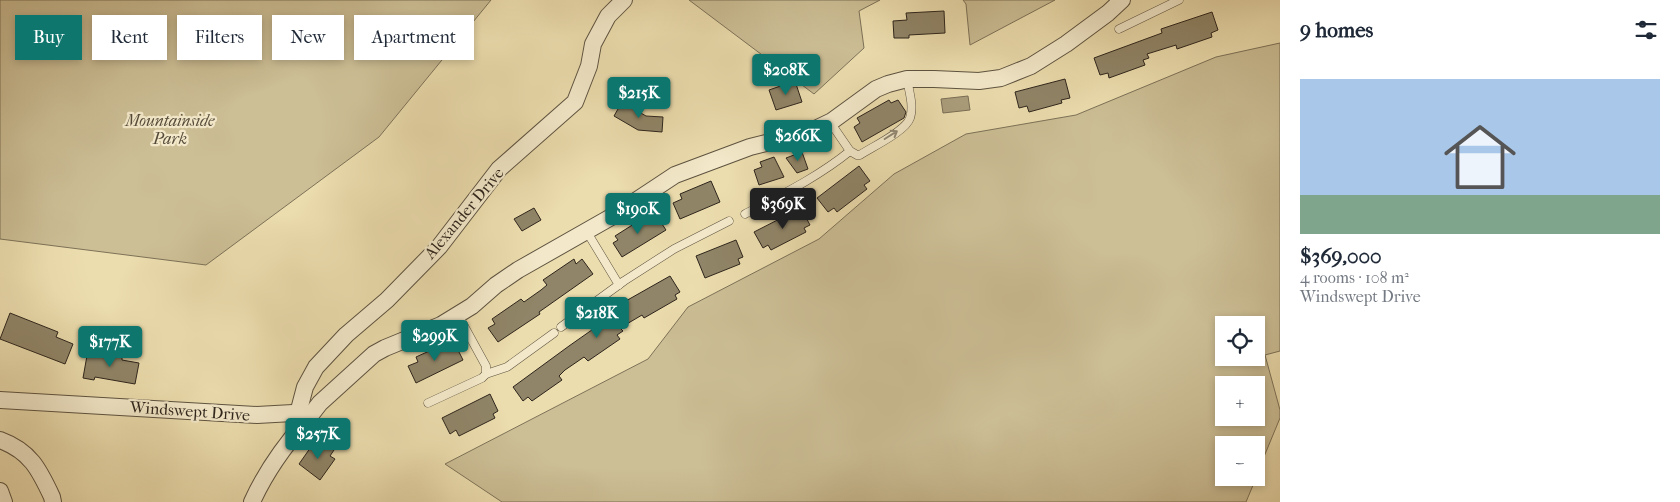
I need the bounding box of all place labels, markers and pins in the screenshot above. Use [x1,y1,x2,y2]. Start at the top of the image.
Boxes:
pin: $208K [751,54,821,96]
pin: $215K [604,76,674,119]
pin: $266K [763,120,833,162]
pin: $369K [748,188,818,230]
pin: $190K [603,192,673,235]
pin: $218K [562,296,632,339]
pin: $299K [400,320,470,362]
pin: $177K [75,326,145,368]
pin: $257K [283,418,353,460]

